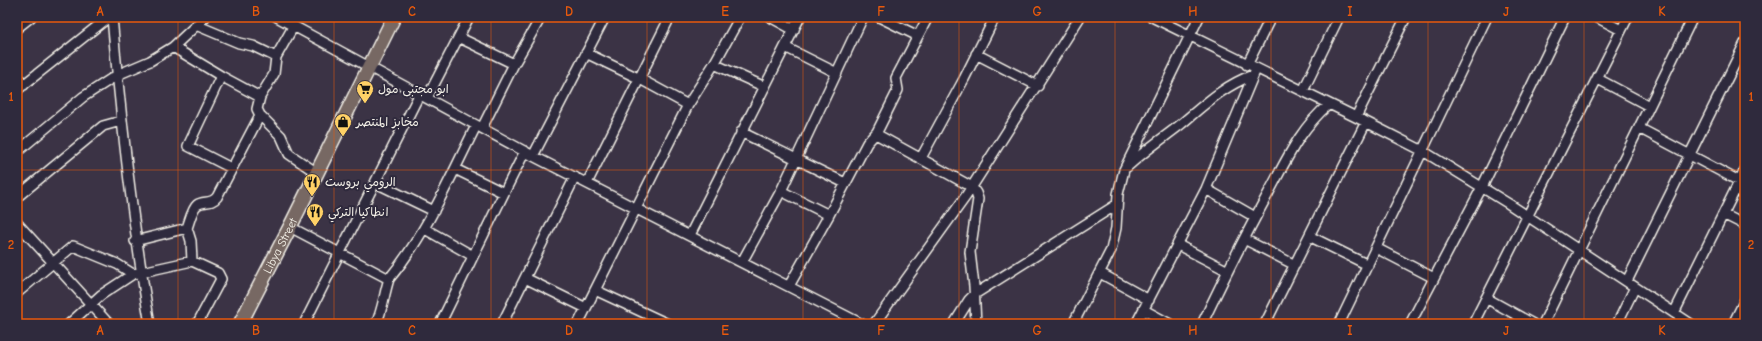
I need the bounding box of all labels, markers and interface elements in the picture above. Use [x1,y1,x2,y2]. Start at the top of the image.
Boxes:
text: A [96,4,104,19]
text: B [252,4,260,19]
text: C [408,4,416,19]
text: D [565,4,573,19]
text: E [721,4,729,19]
text: F [877,4,885,19]
text: G [1032,4,1042,19]
text: H [1188,4,1198,19]
text: I [1347,4,1353,19]
text: J [1503,4,1509,19]
text: K [1658,4,1666,19]
supermarket icon: ابو مجتبى مول [355,79,375,104]
place label: ابو مجتبى مول [378,82,449,97]
text: 1 [8,89,14,104]
text: 1 [1748,89,1754,104]
shop icon: مخابز المنتصر [333,112,353,137]
place label: مخابز المنتصر [355,115,419,130]
restaurant icon: الرومي بروست [302,172,322,197]
place label: الرومي بروست [325,175,396,193]
restaurant icon: انطاكيا التركي [305,202,325,227]
place label: انطاكيا التركي [328,205,388,223]
street label: Libya Street [260,215,301,276]
text: 2 [8,237,14,252]
text: 2 [1748,237,1754,252]
text: A [96,323,104,338]
text: B [252,323,260,338]
text: C [408,323,416,338]
text: D [565,323,573,338]
text: E [721,323,729,338]
text: F [877,323,885,338]
text: G [1032,323,1042,338]
text: H [1188,323,1198,338]
text: I [1347,323,1353,338]
text: J [1503,323,1509,338]
text: K [1658,323,1666,338]

